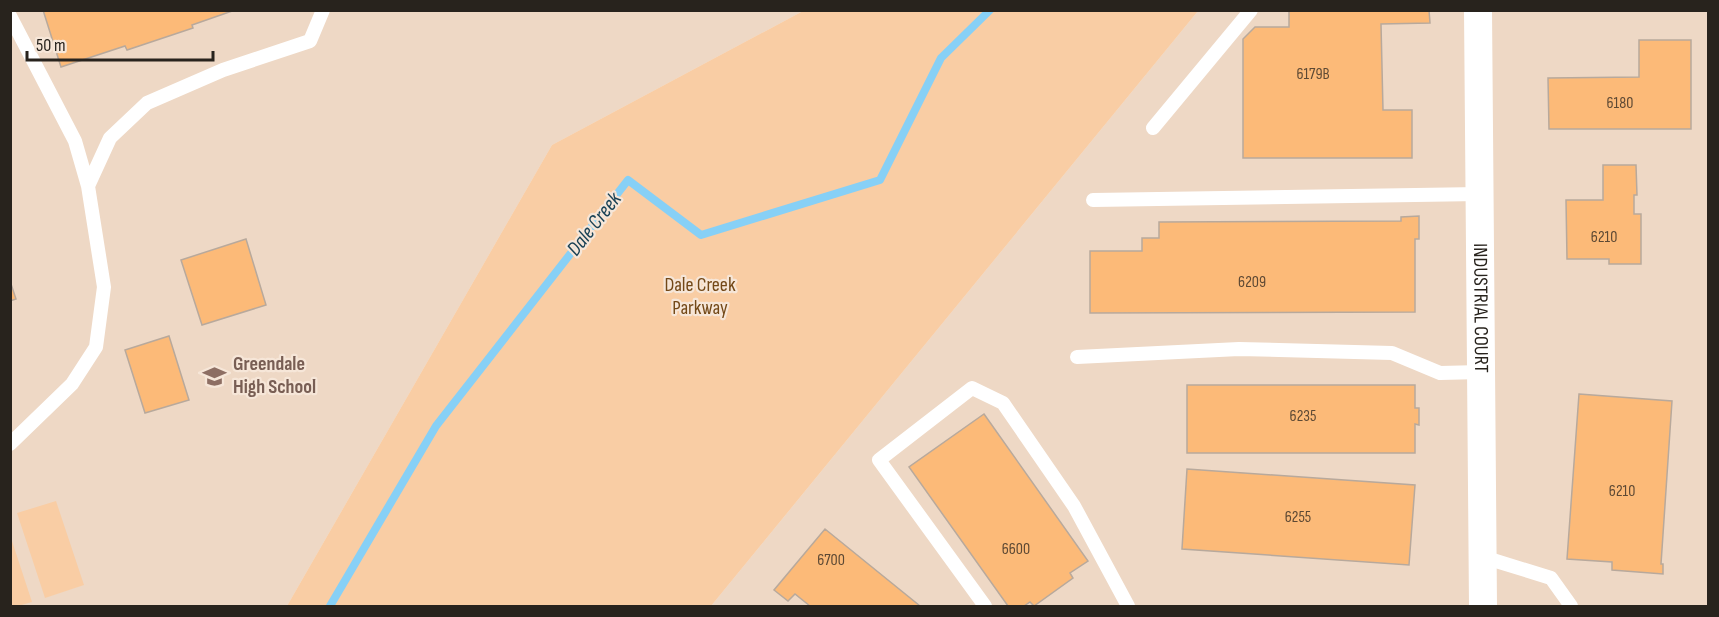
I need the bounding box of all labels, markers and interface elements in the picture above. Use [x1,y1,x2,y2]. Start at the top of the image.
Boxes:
scale bar [27,24,213,62]
text: 50 m [36,35,66,56]
house number: 6179B [1296,65,1330,84]
house number: 6180 [1607,94,1633,113]
water label: Dale Creek [561,186,627,261]
house number: 6210 [1591,228,1617,247]
street label: INDUSTRIAL COURT [1468,243,1493,373]
park label: Dale Creek Parkway [664,273,736,320]
house number: 6209 [1238,273,1266,292]
place label: Greendale High School [233,352,316,399]
school or university icon: Greendale High School [202,363,228,389]
house number: 6235 [1290,407,1316,426]
house number: 6210 [1609,482,1635,501]
house number: 6255 [1285,508,1311,527]
house number: 6600 [1002,540,1030,559]
house number: 6700 [817,551,845,570]

